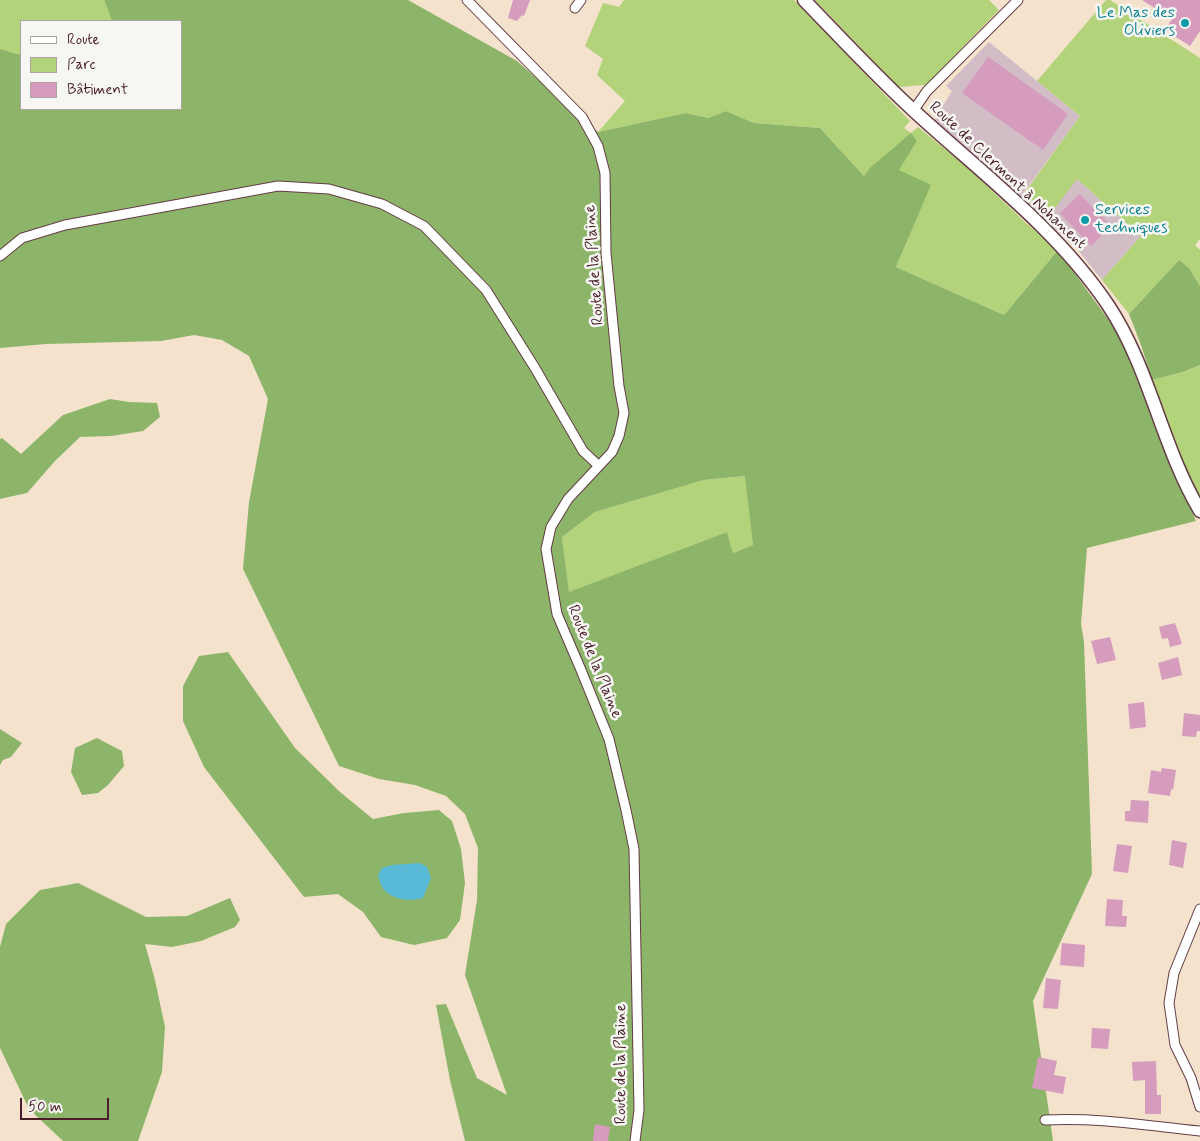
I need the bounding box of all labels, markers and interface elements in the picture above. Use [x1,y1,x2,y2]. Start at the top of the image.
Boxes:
place label: Le Mas des Oliviers [1097,4,1175,42]
marker: Le Mas des Oliviers [1179,17,1191,29]
legend [20,20,182,110]
text: Route [67,30,100,50]
text: Parc [67,55,95,75]
text: Bâtiment [67,80,128,100]
street label: Route de Clermont à Nohanent [924,98,1090,254]
place label: Services techniques [1095,201,1167,239]
street label: Route de la Plaine [581,204,609,326]
marker: Services techniques [1079,214,1091,226]
street label: Route de la Plaine [562,602,626,722]
street label: Route de la Plaine [612,1004,632,1124]
scale bar [22,1088,111,1120]
text: 50 m [28,1097,62,1117]

